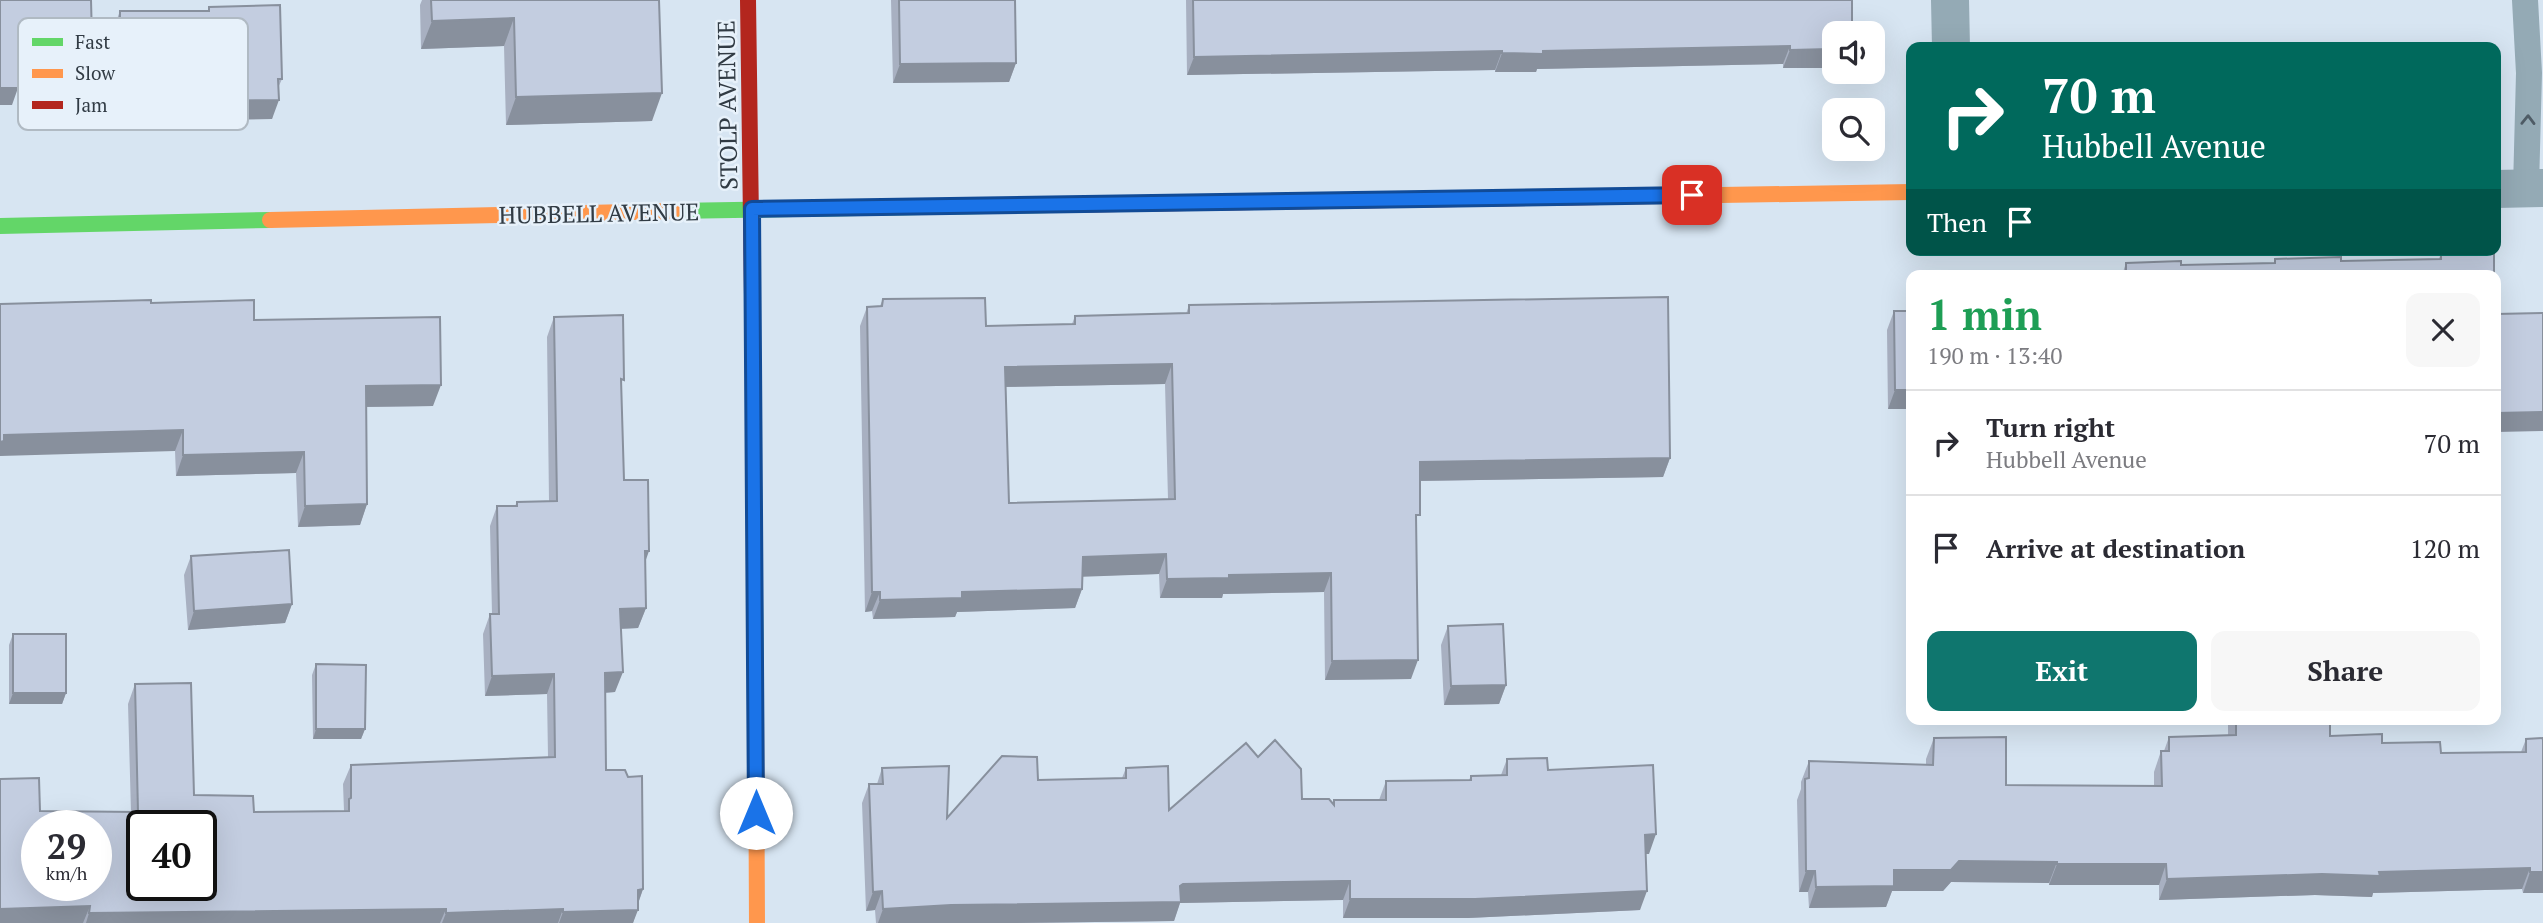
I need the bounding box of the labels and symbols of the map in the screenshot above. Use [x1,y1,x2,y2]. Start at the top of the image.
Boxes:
legend [18,18,248,130]
street label: STOLP AVENUE [710,20,744,190]
text: Fast [75,29,110,54]
text: Slow [75,60,116,85]
text: Jam [75,92,108,117]
one-way arrow [2520,114,2536,125]
pin [1662,165,1722,225]
street label: HUBBELL AVENUE [498,195,700,231]
position arrow [719,776,793,850]
speed limit sign: 40 [126,810,217,901]

